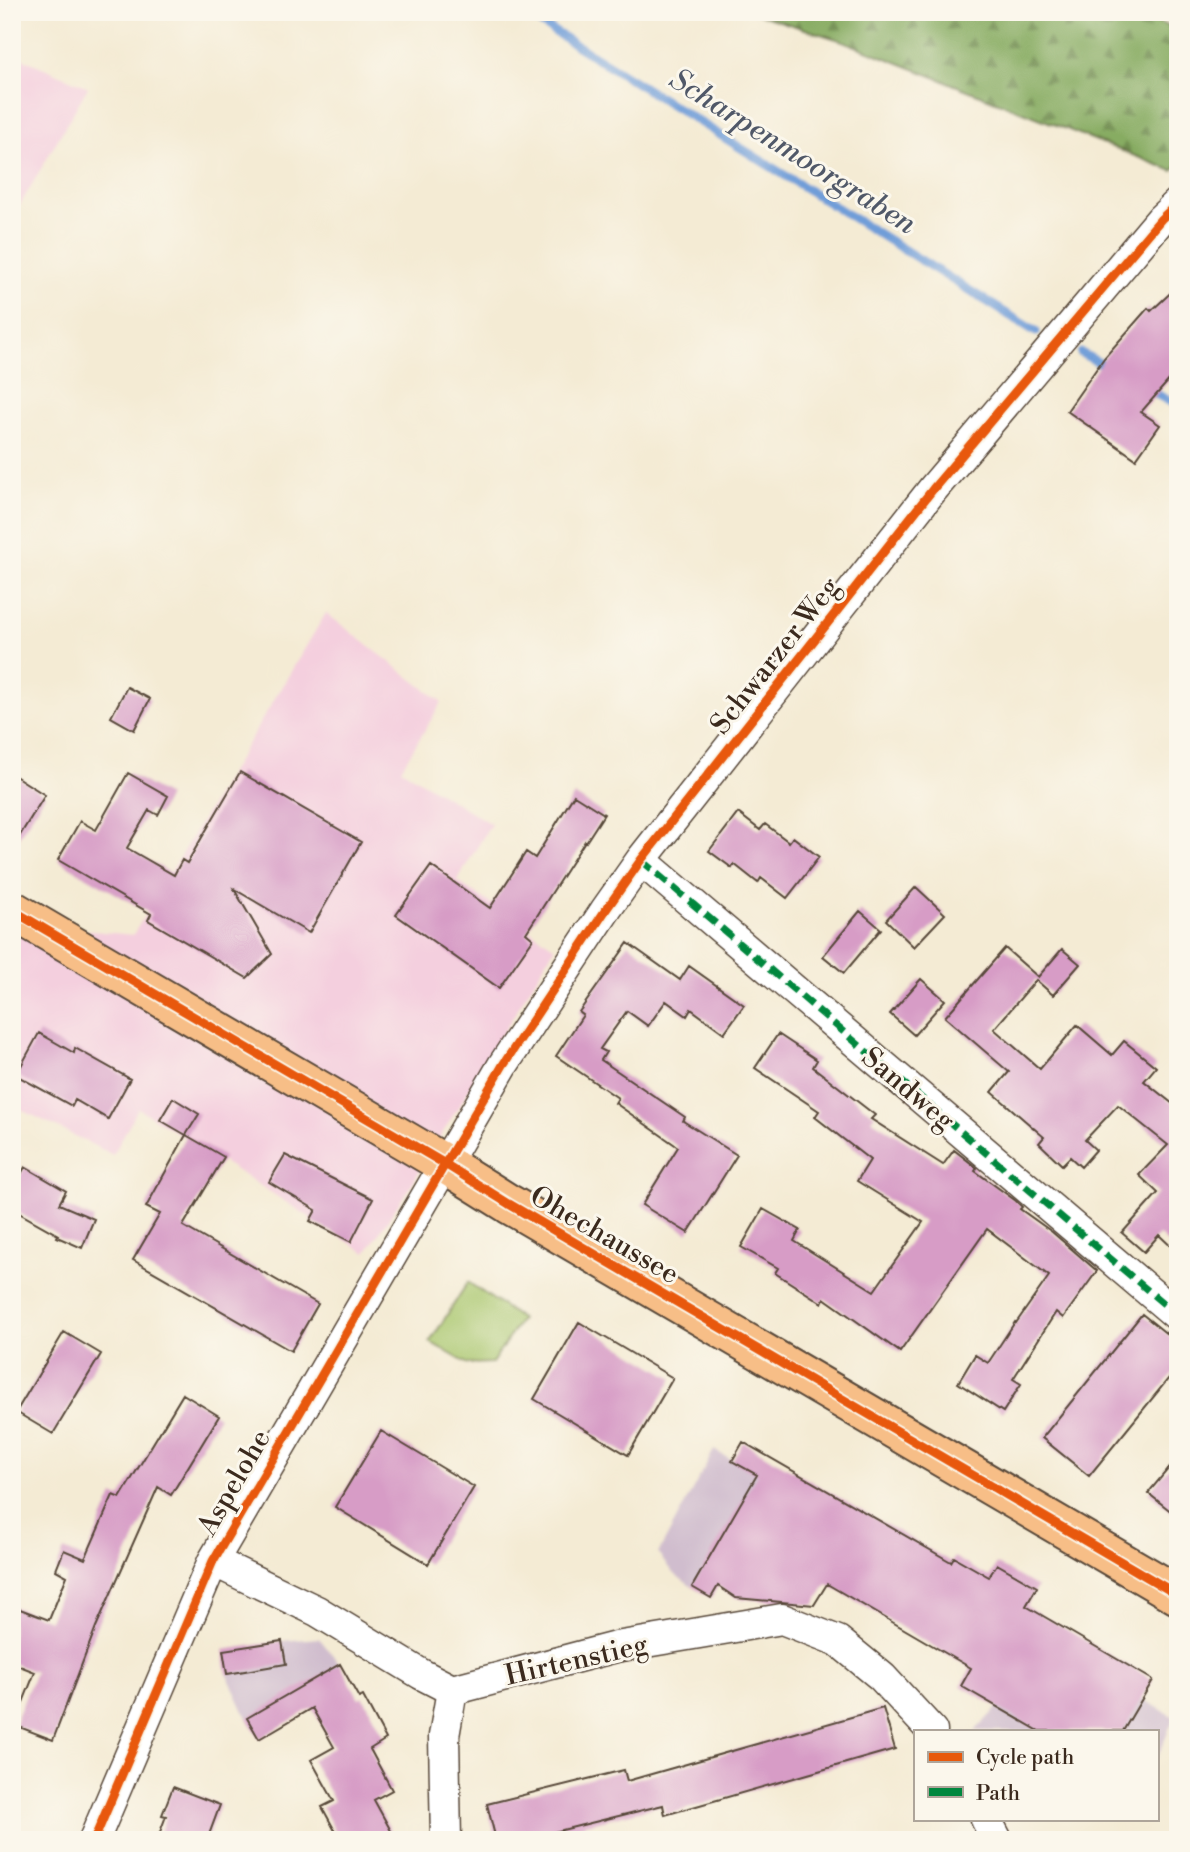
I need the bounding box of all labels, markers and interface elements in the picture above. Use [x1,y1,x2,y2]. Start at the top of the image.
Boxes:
water label: Scharpenmoorgraben [662,61,923,243]
street label: Schwarzer Weg [703,570,848,742]
street label: Sandweg [854,1040,962,1139]
street label: Ohechaussee [524,1179,685,1292]
street label: Aspelohe [189,1423,279,1543]
street label: Hirtenstieg [502,1627,652,1694]
legend [914,1730,1158,1820]
text: Cycle path [976,1745,1075,1771]
text: Path [976,1781,1021,1807]

